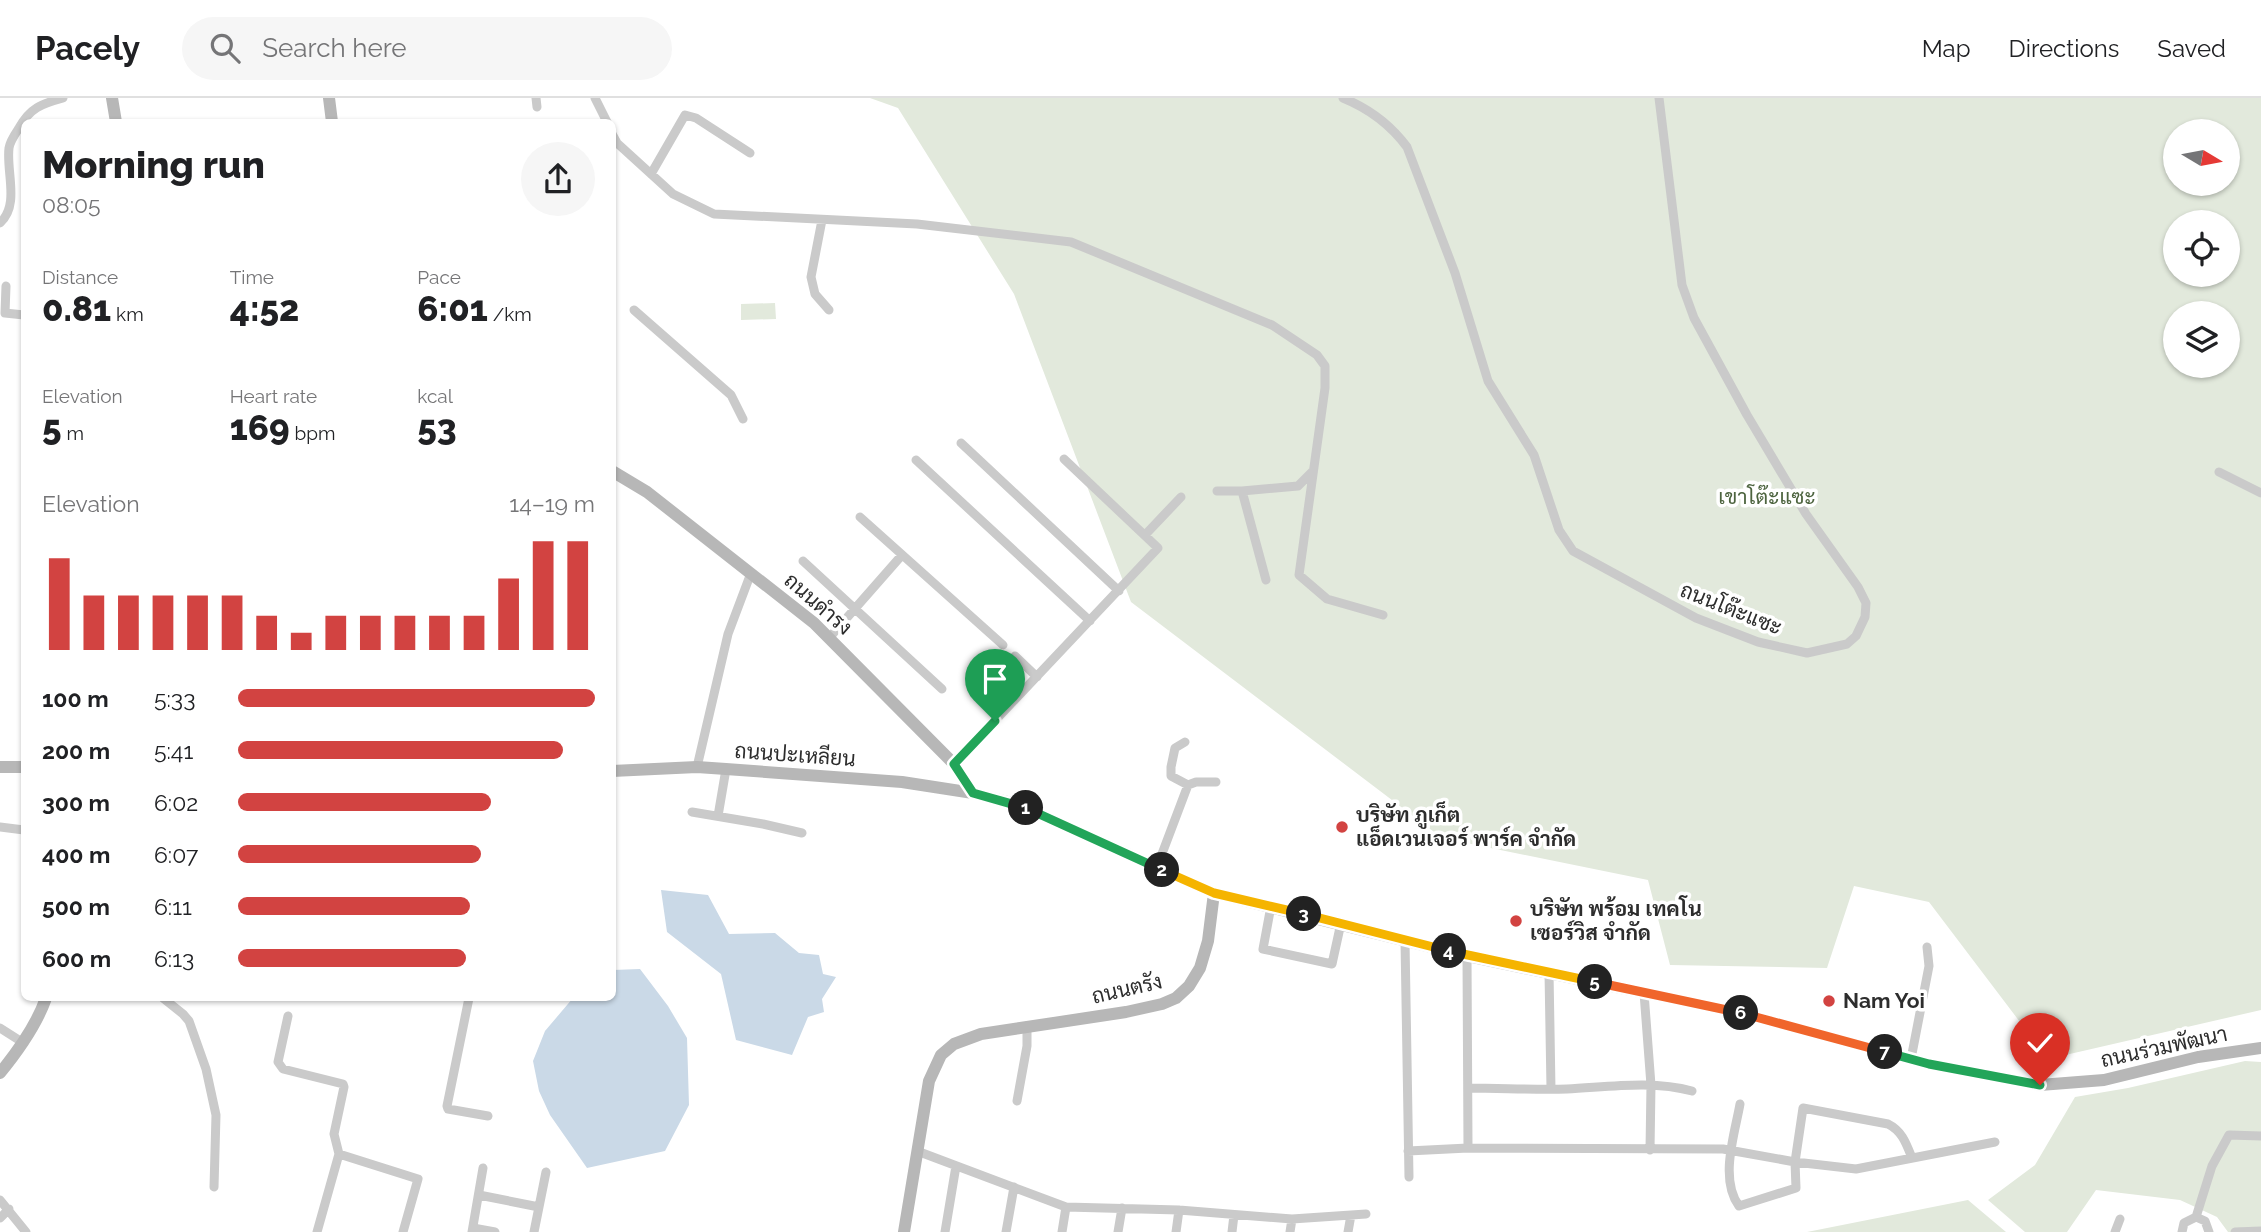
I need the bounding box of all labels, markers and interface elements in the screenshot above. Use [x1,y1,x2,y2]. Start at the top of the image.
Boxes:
search box [182,17,672,80]
text: Pacely [35,29,140,68]
icon: search [206,29,244,67]
text: Search here [262,33,407,63]
text: Map [1922,34,1971,63]
text: Directions [2009,34,2119,63]
text: Saved [2157,34,2226,63]
north arrow [2163,119,2240,196]
map controls [2163,119,2240,378]
text: Morning run [42,142,265,187]
button: share [521,142,595,216]
text: 08:05 [42,191,101,218]
button: locate [2163,210,2240,287]
text: Distance [42,266,118,288]
text: Time [230,266,274,288]
text: Pace [417,266,461,288]
text: 0.81 [42,288,111,329]
text: 4:52 [230,288,299,329]
text: 6:01 [417,288,488,329]
button: layers [2163,301,2240,378]
text: km [111,303,144,325]
text: /km [488,303,532,325]
text: Elevation [42,385,123,407]
text: Heart rate [230,385,317,407]
text: kcal [417,385,453,407]
text: 5 [42,407,62,448]
text: 169 [230,407,290,448]
text: 53 [417,407,457,448]
text: m [62,422,84,444]
text: bpm [290,422,335,444]
park label: เขาโต๊ะแซะ [1718,484,1816,509]
text: Elevation [42,490,140,517]
text: 14–19 m [509,490,595,517]
street label: ถนนดำรง [779,568,857,640]
street label: ถนนโต๊ะแซะ [1677,577,1786,640]
pin [965,649,1025,721]
icon: arrive [976,660,1014,698]
text: 100 m [42,685,109,712]
text: 5:33 [154,685,195,712]
text: 200 m [42,737,110,764]
text: 5:41 [154,737,193,764]
street label: ถนนปะเหลียน [734,738,856,771]
text: 300 m [42,789,110,816]
text: 6:02 [154,789,198,816]
pin: 1 [1009,790,1044,826]
text: 1 [1021,796,1030,818]
place label: บริษัท ภูเก็ต แอ็ดเวนเจอร์ พาร์ค จำกัด [1356,801,1576,851]
marker: บริษัท ภูเก็ต แอ็ดเวนเจอร์ พาร์ค จำกัด [1334,819,1350,835]
text: 400 m [42,841,110,868]
text: 6:07 [154,841,198,868]
pin: 2 [1144,852,1180,888]
text: 2 [1156,858,1167,880]
text: 500 m [42,893,110,920]
text: 6:11 [154,893,192,920]
place label: บริษัท พร้อม เทคโน เซอร์วิส จำกัด [1530,895,1702,945]
pin: 3 [1286,896,1322,932]
text: 3 [1298,902,1309,924]
marker: บริษัท พร้อม เทคโน เซอร์วิส จำกัด [1508,913,1524,929]
pin: 4 [1432,934,1466,968]
text: 4 [1443,939,1454,961]
text: 600 m [42,945,111,972]
text: 6:13 [154,945,194,972]
pin: 5 [1578,964,1612,1000]
street label: ถนนตรัง [1089,968,1164,1009]
text: 5 [1589,970,1600,992]
place label: Nam Yoi [1843,988,1925,1013]
marker: Nam Yoi [1821,993,1837,1009]
pin: 6 [1724,996,1758,1030]
text: 6 [1735,1001,1746,1023]
pin [2010,1013,2070,1085]
street label: ถนนร่วมพัฒนา [2098,1021,2230,1072]
icon: check [2021,1024,2059,1062]
pin: 7 [1868,1034,1902,1070]
text: 7 [1879,1040,1890,1062]

